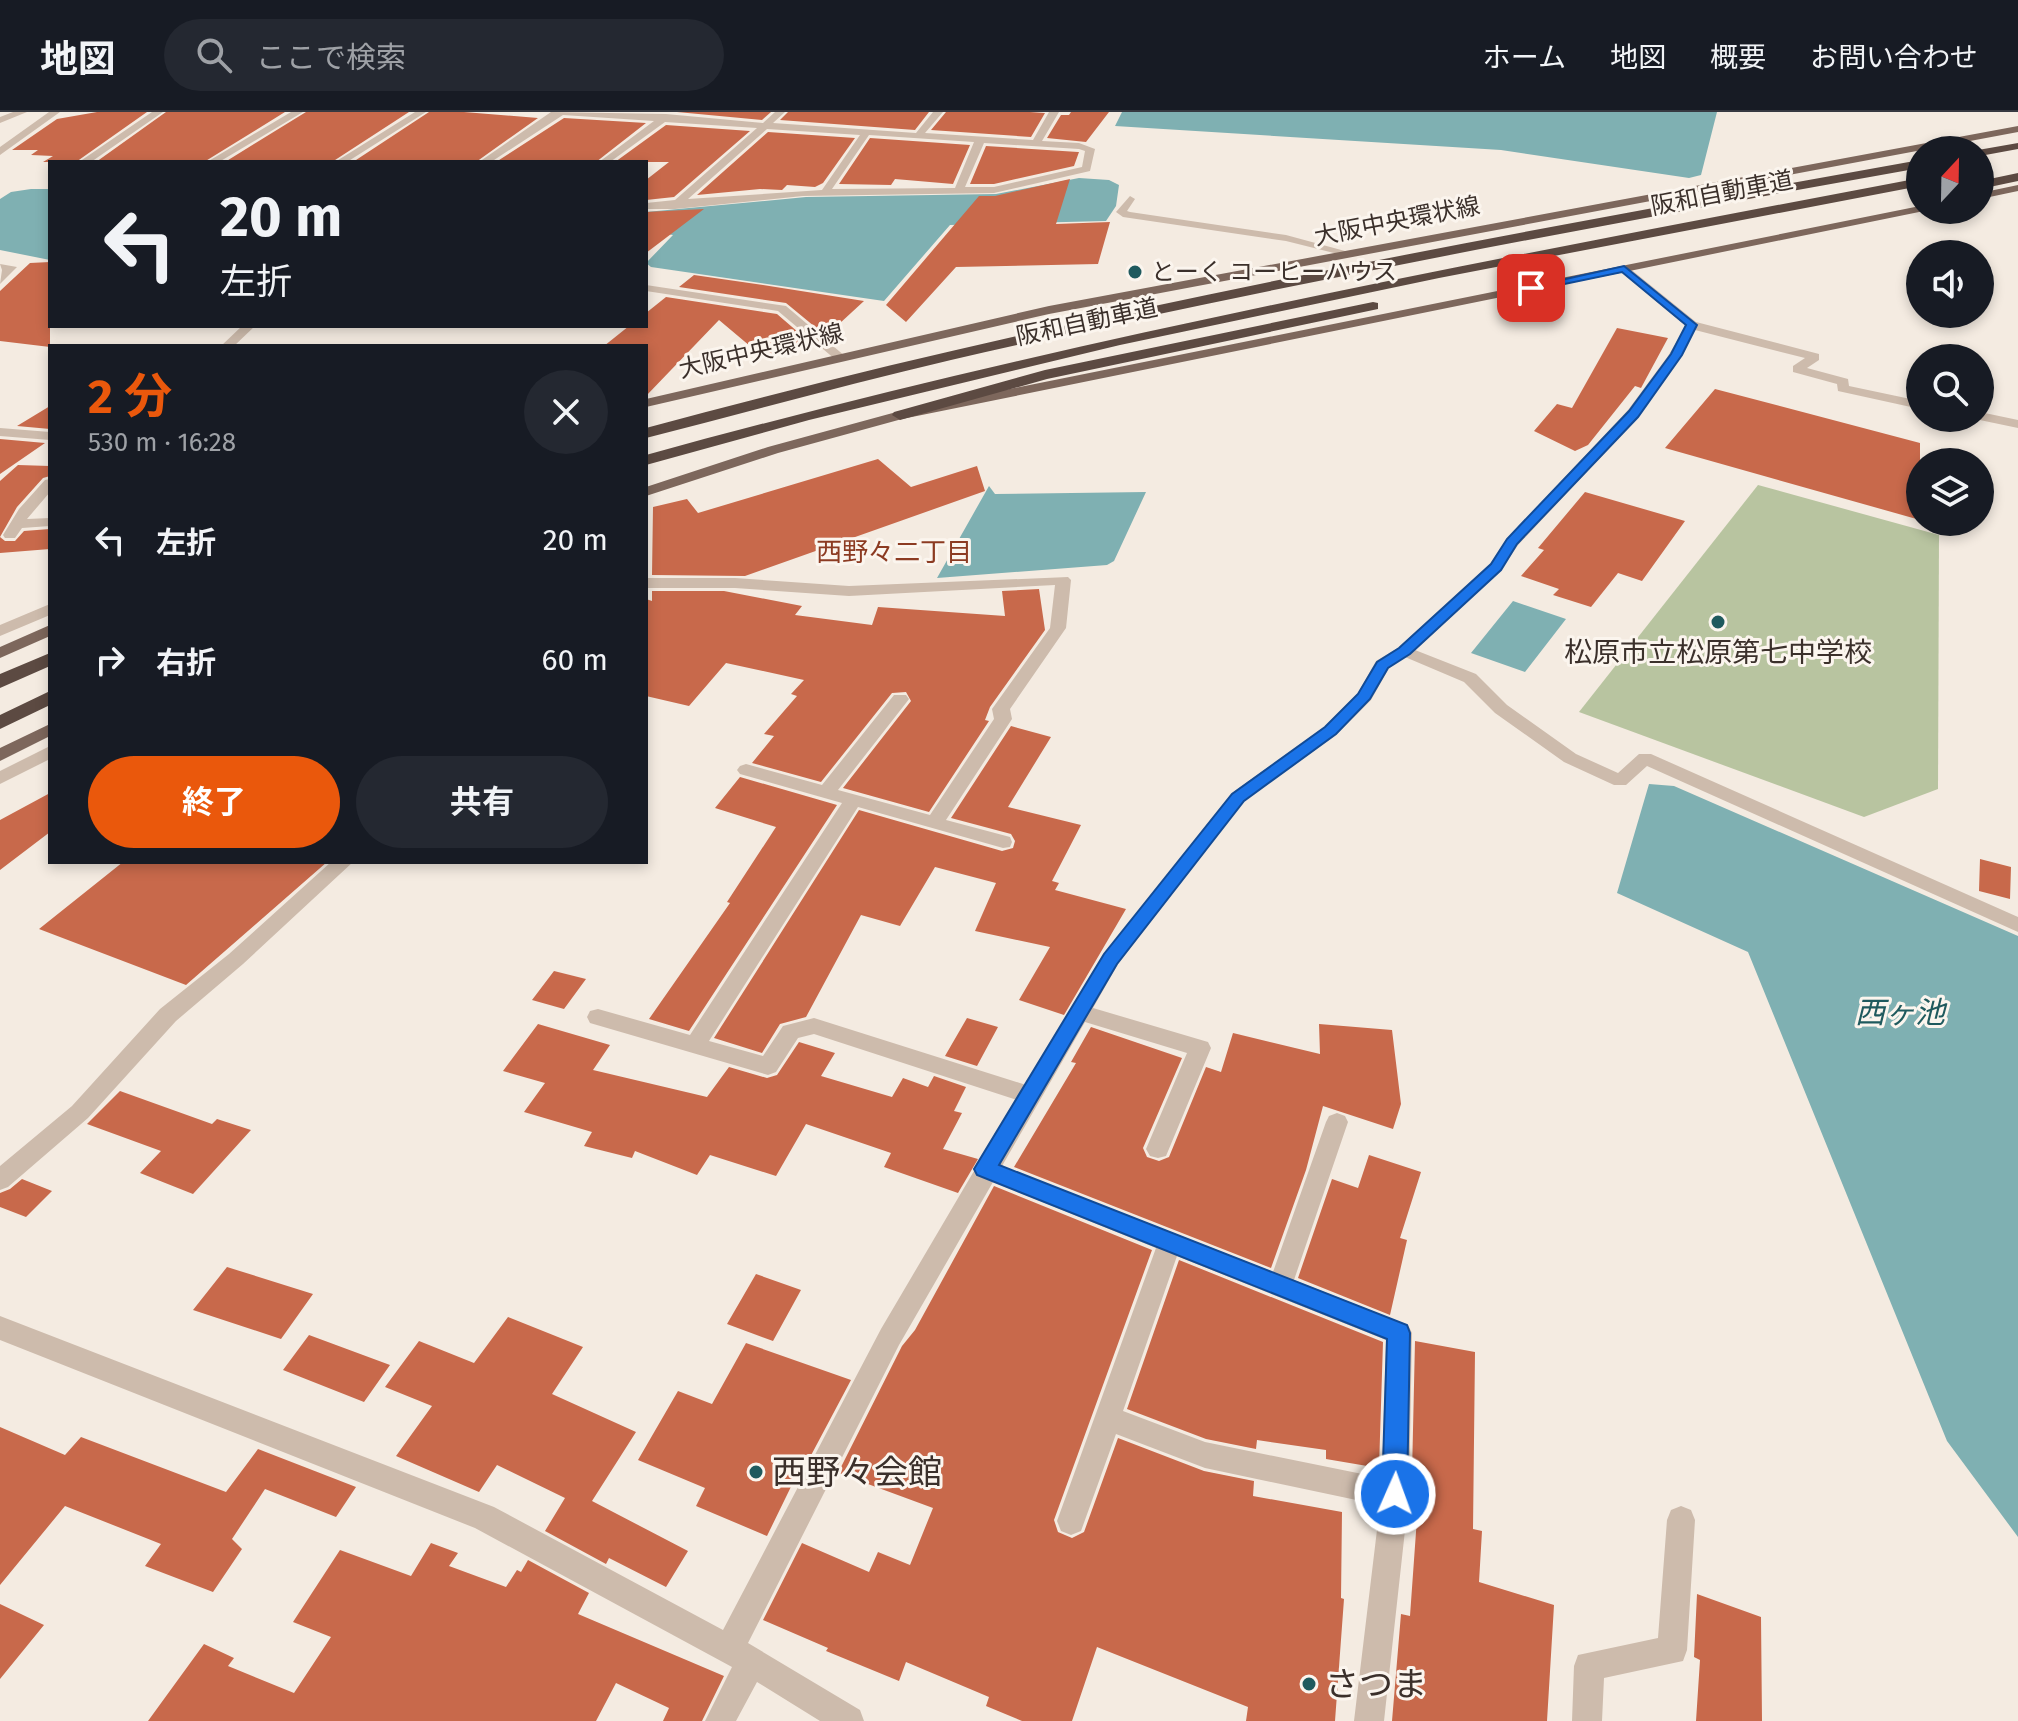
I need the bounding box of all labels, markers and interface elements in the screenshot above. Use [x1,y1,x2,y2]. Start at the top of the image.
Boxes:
search box [164,19,724,91]
icon: search [192,33,236,77]
text: 地図 [40,36,116,82]
text: ここで検索 [256,40,406,76]
text: ホーム [1483,41,1566,74]
text: 地図 [1610,41,1666,74]
text: 概要 [1710,41,1766,74]
text: お問い合わせ [1810,41,1978,74]
north arrow [1906,136,1994,224]
map controls [1906,136,1994,536]
street label: 阪和自動車道 [1649,166,1795,220]
text: 20 m [220,184,342,251]
street label: 大阪中央環状線 [1312,191,1482,251]
icon: left [88,192,192,296]
button: sound [1906,240,1994,328]
pin [1497,254,1565,322]
place label: とーく コーヒーハウス [1151,258,1397,286]
text: 左折 [220,260,292,304]
marker: とーく コーヒーハウス [1126,263,1144,281]
icon: arrive [1509,266,1553,310]
street label: 阪和自動車道 [1014,293,1160,351]
street label: 大阪中央環状線 [676,318,846,384]
button: search [1906,344,1994,432]
text: 2 分 [88,368,172,426]
button: close [524,370,608,454]
text: 530 m · 16:28 [88,427,236,458]
button: layers [1906,448,1994,536]
icon: left [88,518,132,562]
text: 20 m [543,522,608,558]
text: 左折 [156,525,216,561]
district label: 西野々二丁目 [816,537,972,568]
marker: 松原市立松原第七中学校 [1709,613,1727,631]
place label: 松原市立松原第七中学校 [1564,636,1872,669]
icon: right [88,638,132,682]
text: 60 m [542,642,608,678]
text: 右折 [156,645,216,681]
button: 終了 [88,756,340,848]
button: 共有 [356,756,608,848]
water label: 西ヶ池 [1855,995,1948,1031]
place label: 西野々会館 [772,1452,942,1493]
position arrow [1353,1452,1437,1536]
marker: 西野々会館 [747,1463,765,1481]
place label: さつま [1325,1664,1427,1705]
marker: さつま [1300,1675,1318,1693]

